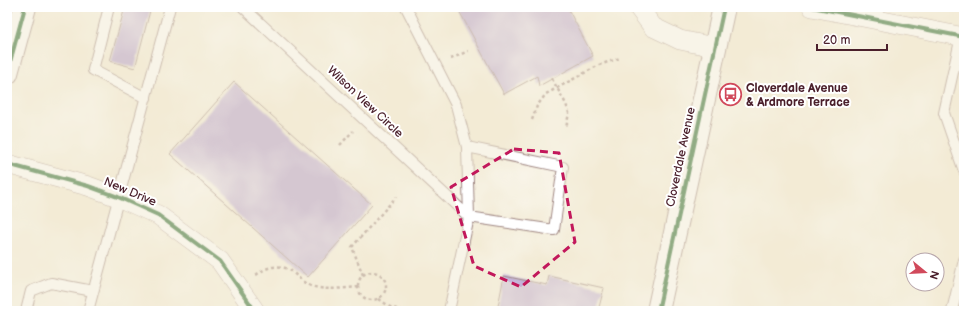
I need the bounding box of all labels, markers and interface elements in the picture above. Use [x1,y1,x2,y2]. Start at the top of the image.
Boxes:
scale bar [817,26,887,52]
text: 20 m [823,33,850,48]
street label: Wilson View Circle [324,63,406,141]
place label: Cloverdale Avenue & Ardmore Terrace [746,81,850,110]
bus stop icon: Cloverdale Avenue & Ardmore Terrace [718,82,744,108]
street label: Cloverdale Avenue [663,106,699,208]
street label: New Drive [101,174,159,210]
north arrow [905,252,945,292]
text: N [927,269,941,281]

